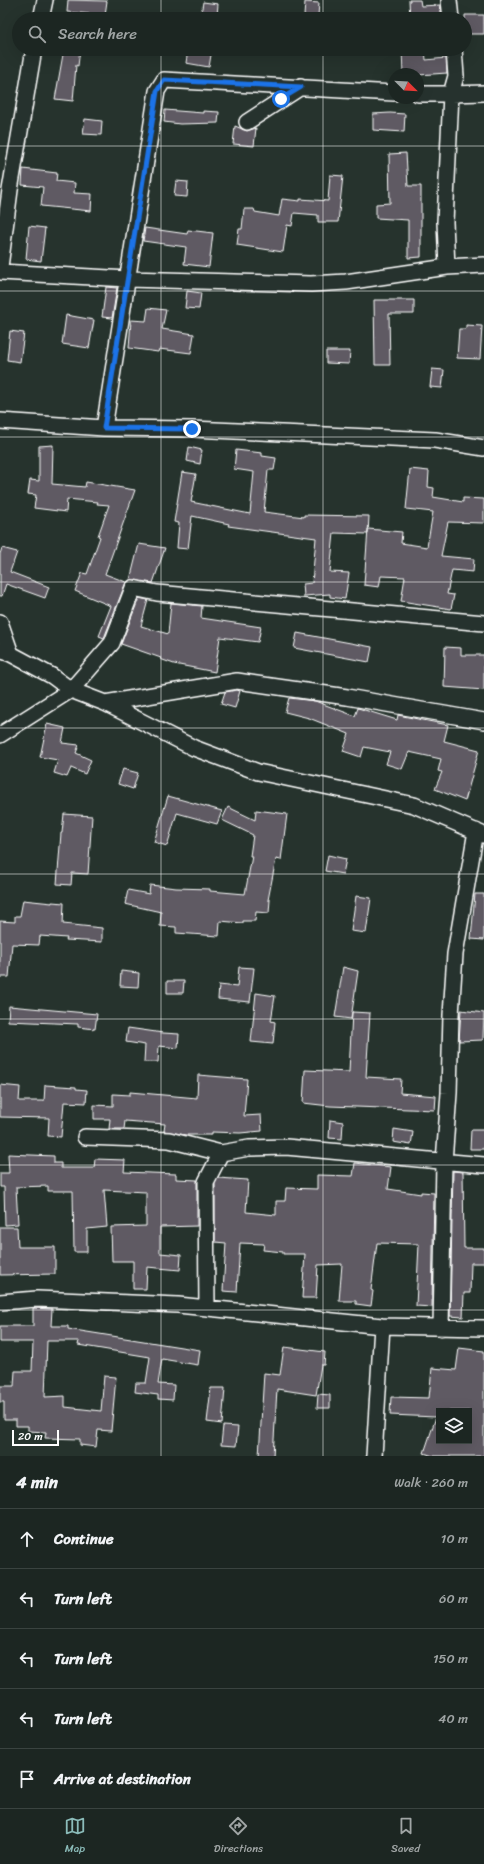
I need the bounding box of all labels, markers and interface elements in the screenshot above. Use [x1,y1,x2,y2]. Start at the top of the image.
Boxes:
search box [12,12,472,56]
text: Search here [58,21,137,47]
icon: search [26,23,48,45]
north arrow [388,68,424,104]
route start [272,90,290,108]
route end [183,420,201,438]
map controls [436,1408,472,1444]
button: layers [436,1408,472,1444]
text: 20 m [18,1427,43,1446]
scale bar [12,1428,59,1447]
text: 4 min [16,1467,58,1497]
text: Walk · 260 m [394,1471,468,1494]
text: Continue [54,1526,114,1552]
text: 10 m [441,1527,468,1550]
icon: ahead [16,1528,38,1550]
text: Turn left [54,1586,112,1612]
text: 60 m [439,1587,468,1610]
icon: left [16,1588,38,1610]
text: Turn left [54,1646,112,1672]
text: 150 m [433,1647,468,1670]
icon: left [16,1648,38,1670]
text: Turn left [54,1706,112,1732]
text: 40 m [438,1707,468,1730]
icon: left [16,1708,38,1730]
text: Arrive at destination [54,1766,191,1792]
icon: arrive [16,1768,38,1790]
tab: Map [64,1815,86,1858]
tab: Directions [214,1815,263,1858]
tab: Saved [391,1815,420,1858]

